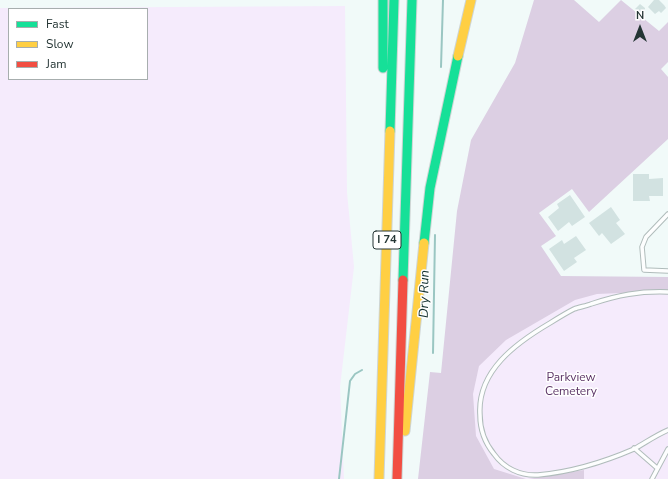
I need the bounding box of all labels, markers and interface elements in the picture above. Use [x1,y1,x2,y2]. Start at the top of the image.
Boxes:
legend [8,8,148,80]
north arrow [620,8,660,48]
text: N [636,8,644,23]
text: Fast [46,16,69,32]
text: Slow [46,36,74,52]
text: Jam [46,56,67,72]
road number: I 74 [373,231,401,249]
water label: Dry Run [417,270,433,318]
park label: Parkview Cemetery [545,371,597,399]

